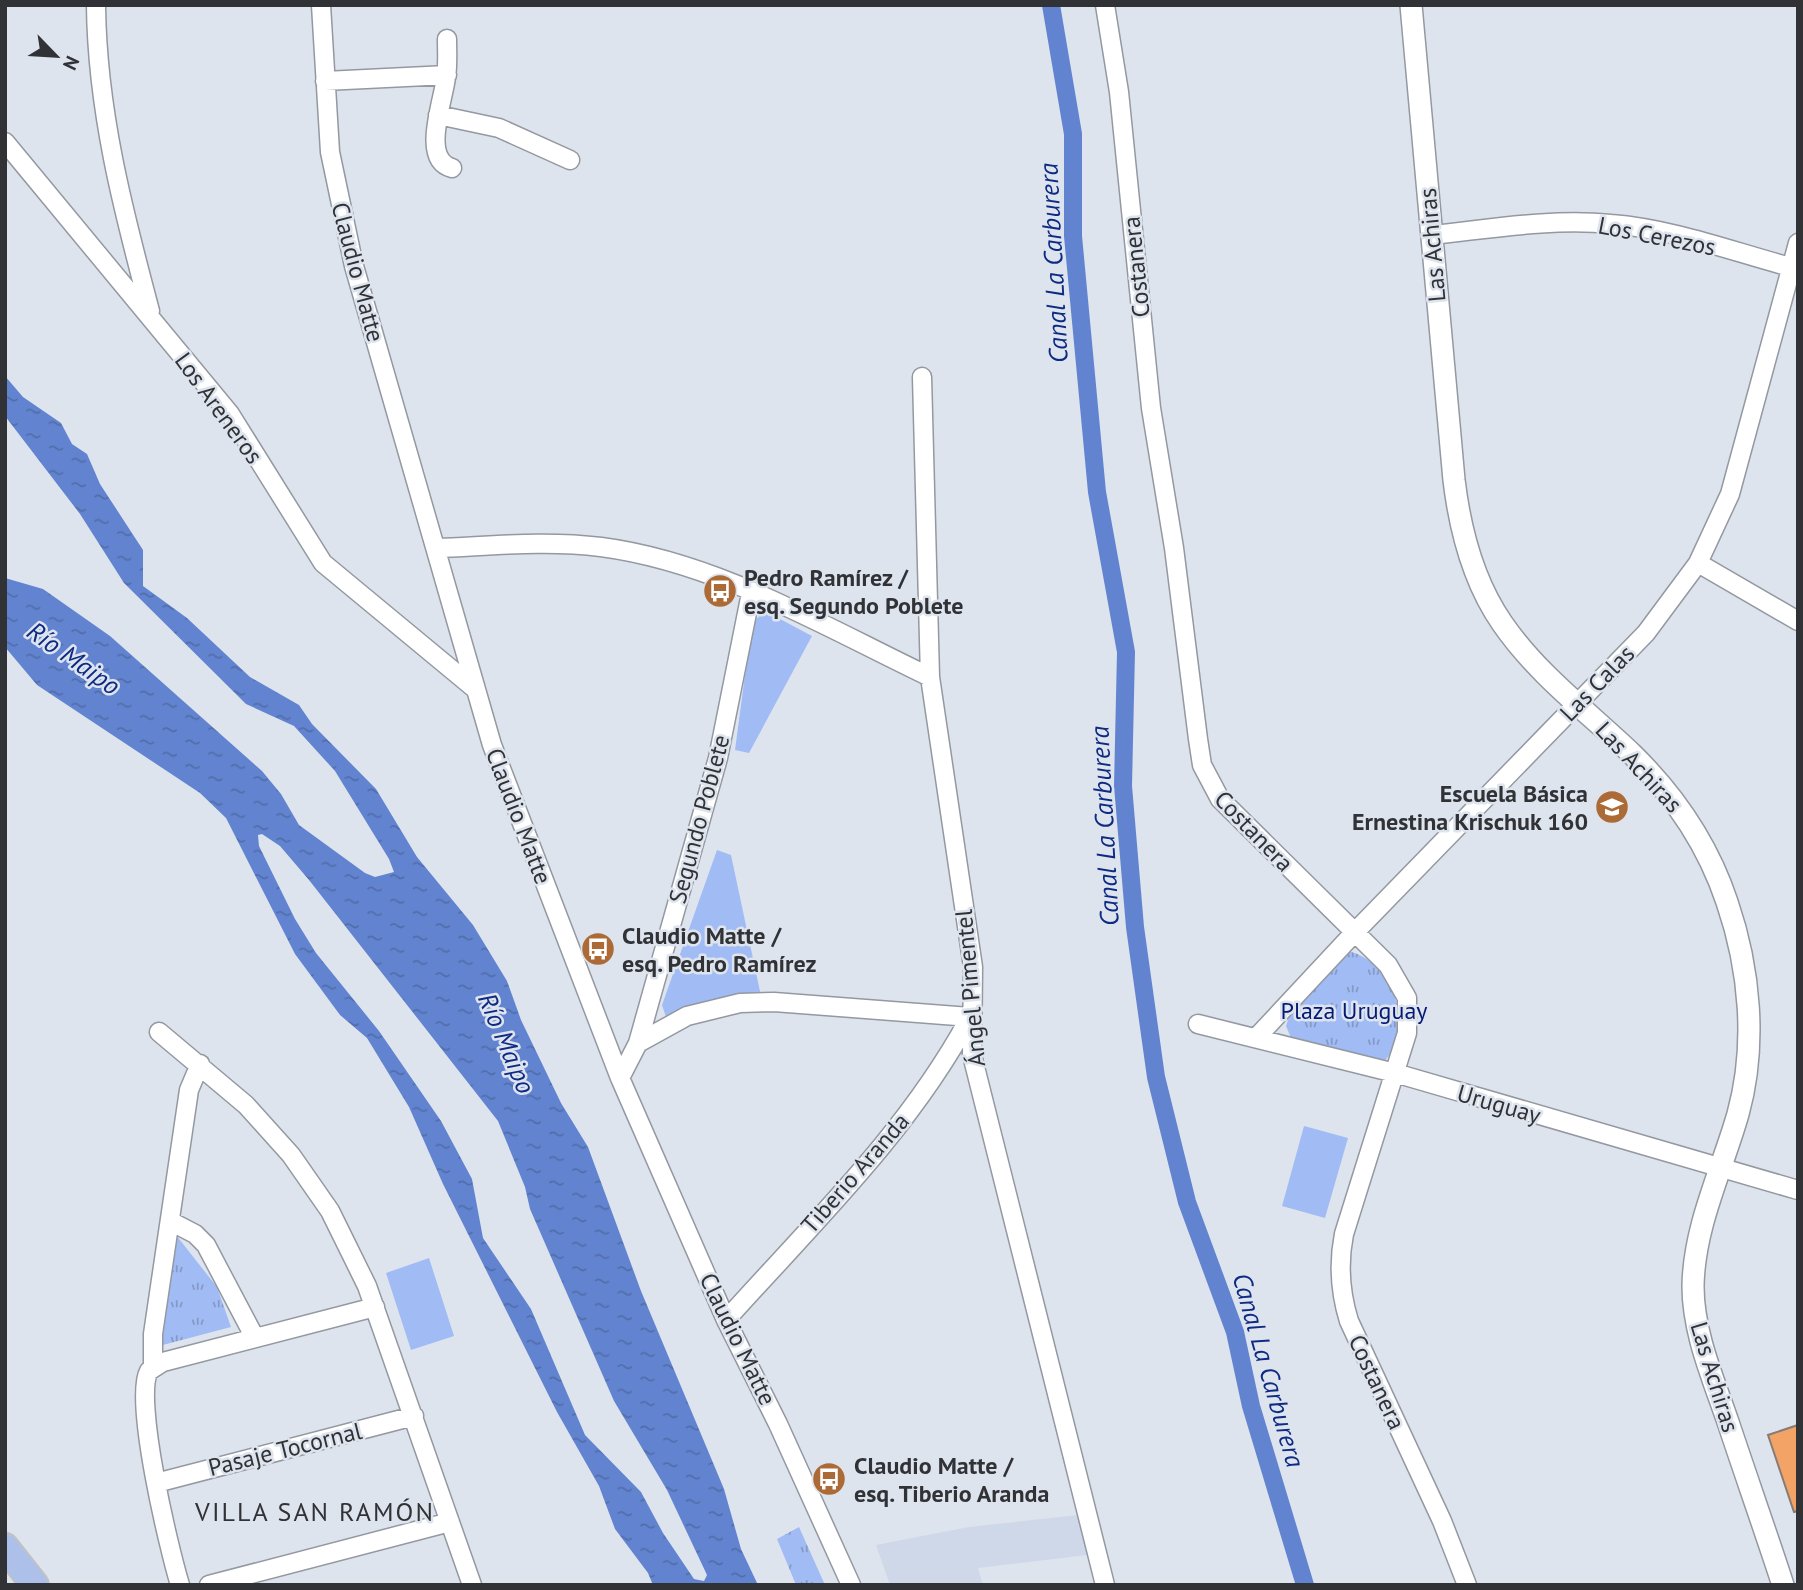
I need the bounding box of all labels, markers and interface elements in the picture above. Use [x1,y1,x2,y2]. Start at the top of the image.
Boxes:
north arrow [21,21,91,91]
text: N [58,52,85,74]
water label: Canal La Carburera [1031,162,1075,364]
street label: Las Achiras [1412,187,1452,303]
street label: Claudio Matte [324,199,392,345]
street label: Los Cerezos [1596,209,1718,263]
street label: Costanera [1115,215,1157,319]
street label: Los Areneros [168,346,270,470]
place label: Pedro Ramírez / esq. Segundo Poblete [744,562,963,621]
bus stop icon: Pedro Ramírez / esq. Segundo Poblete [701,572,739,610]
water label: Río Maipo [21,614,127,702]
street label: Las Calas [1553,638,1641,728]
street label: Las Achiras [1589,715,1689,819]
water label: Canal La Carburera [1082,725,1126,927]
street label: Segundo Poblete [662,731,736,907]
street label: Claudio Matte [479,744,559,888]
place label: Escuela Básica Ernestina Krischuk 160 [1352,778,1588,837]
street label: Costanera [1208,784,1300,878]
school or university icon: Escuela Básica Ernestina Krischuk 160 [1593,788,1631,826]
street label: Ángel Pimentel [948,908,992,1068]
place label: Claudio Matte / esq. Pedro Ramírez [622,920,817,979]
bus stop icon: Claudio Matte / esq. Pedro Ramírez [579,930,617,968]
water label: Río Maipo [471,988,543,1098]
park label: Plaza Uruguay [1280,995,1428,1026]
street label: Uruguay [1454,1077,1544,1131]
street label: Tiberio Aranda [794,1106,916,1240]
street label: Claudio Matte [693,1268,783,1410]
water label: Canal La Carburera [1226,1269,1313,1471]
street label: Las Achiras [1684,1318,1746,1436]
street label: Costanera [1342,1330,1412,1434]
street label: Pasaje Tocornal [205,1415,365,1483]
place label: Claudio Matte / esq. Tiberio Aranda [854,1450,1049,1509]
bus stop icon: Claudio Matte / esq. Tiberio Aranda [810,1460,848,1498]
district label: VILLA SAN RAMÓN [194,1495,435,1528]

